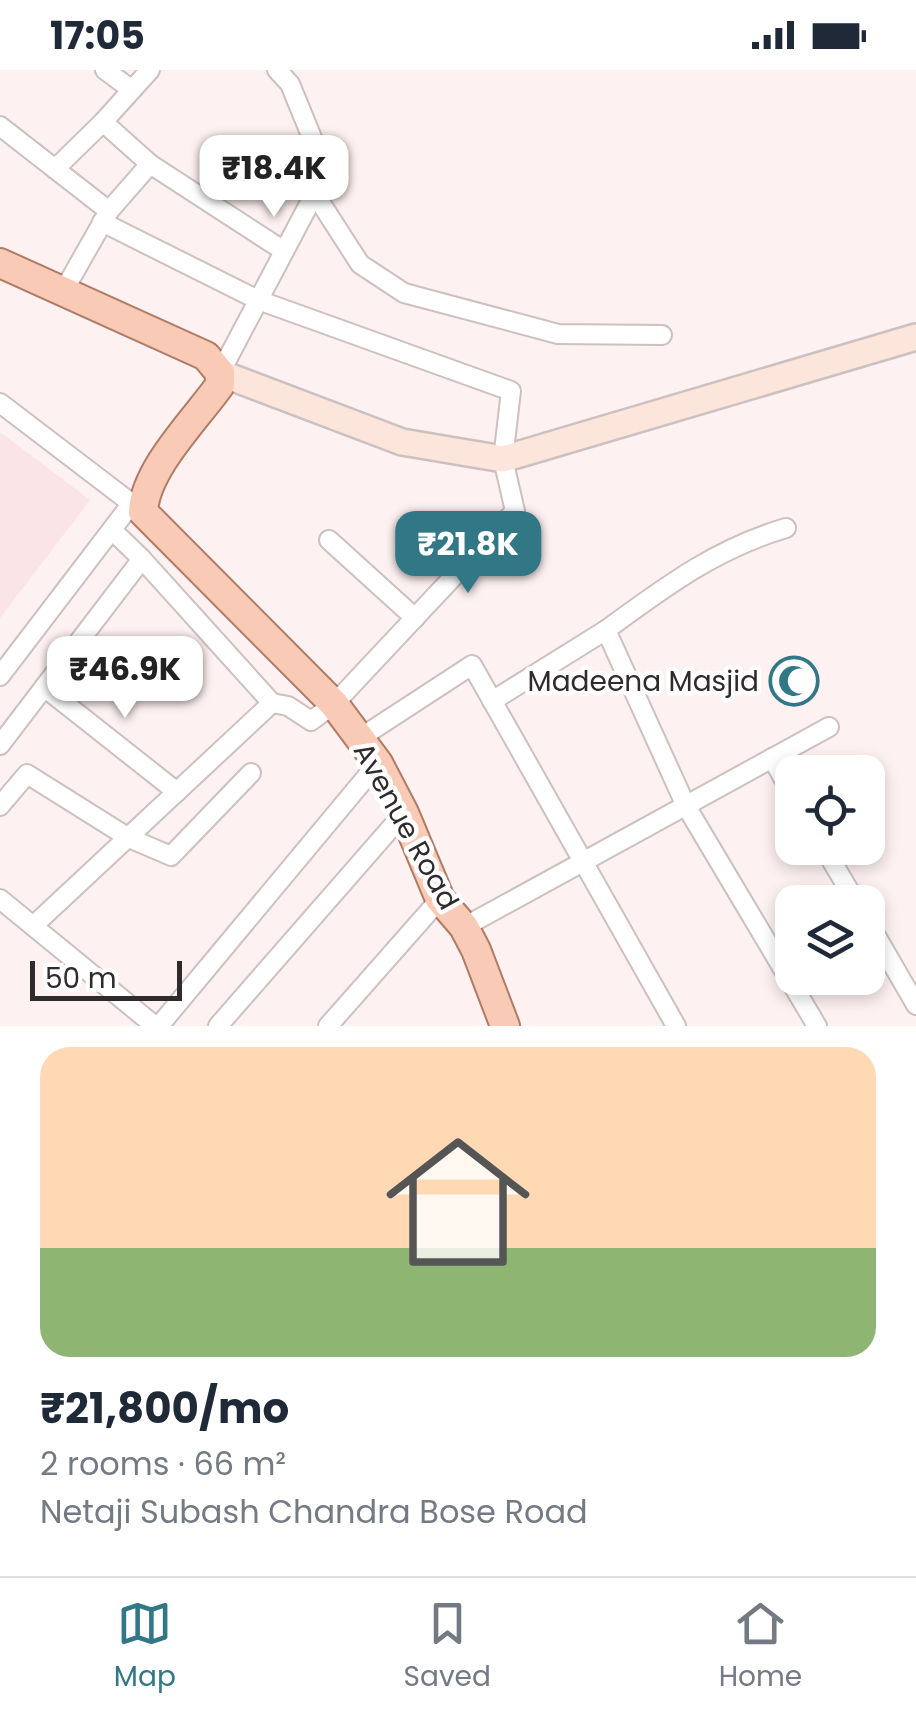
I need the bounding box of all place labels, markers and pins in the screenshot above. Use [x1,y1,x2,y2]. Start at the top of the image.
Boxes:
pin: ₹18.4K [193,135,355,220]
pin: ₹21.8K [387,511,549,596]
pin: ₹46.9K [44,636,206,721]
mosque icon: Madeena Masjid [768,655,820,707]
place label: Madeena Masjid [528,662,759,701]

